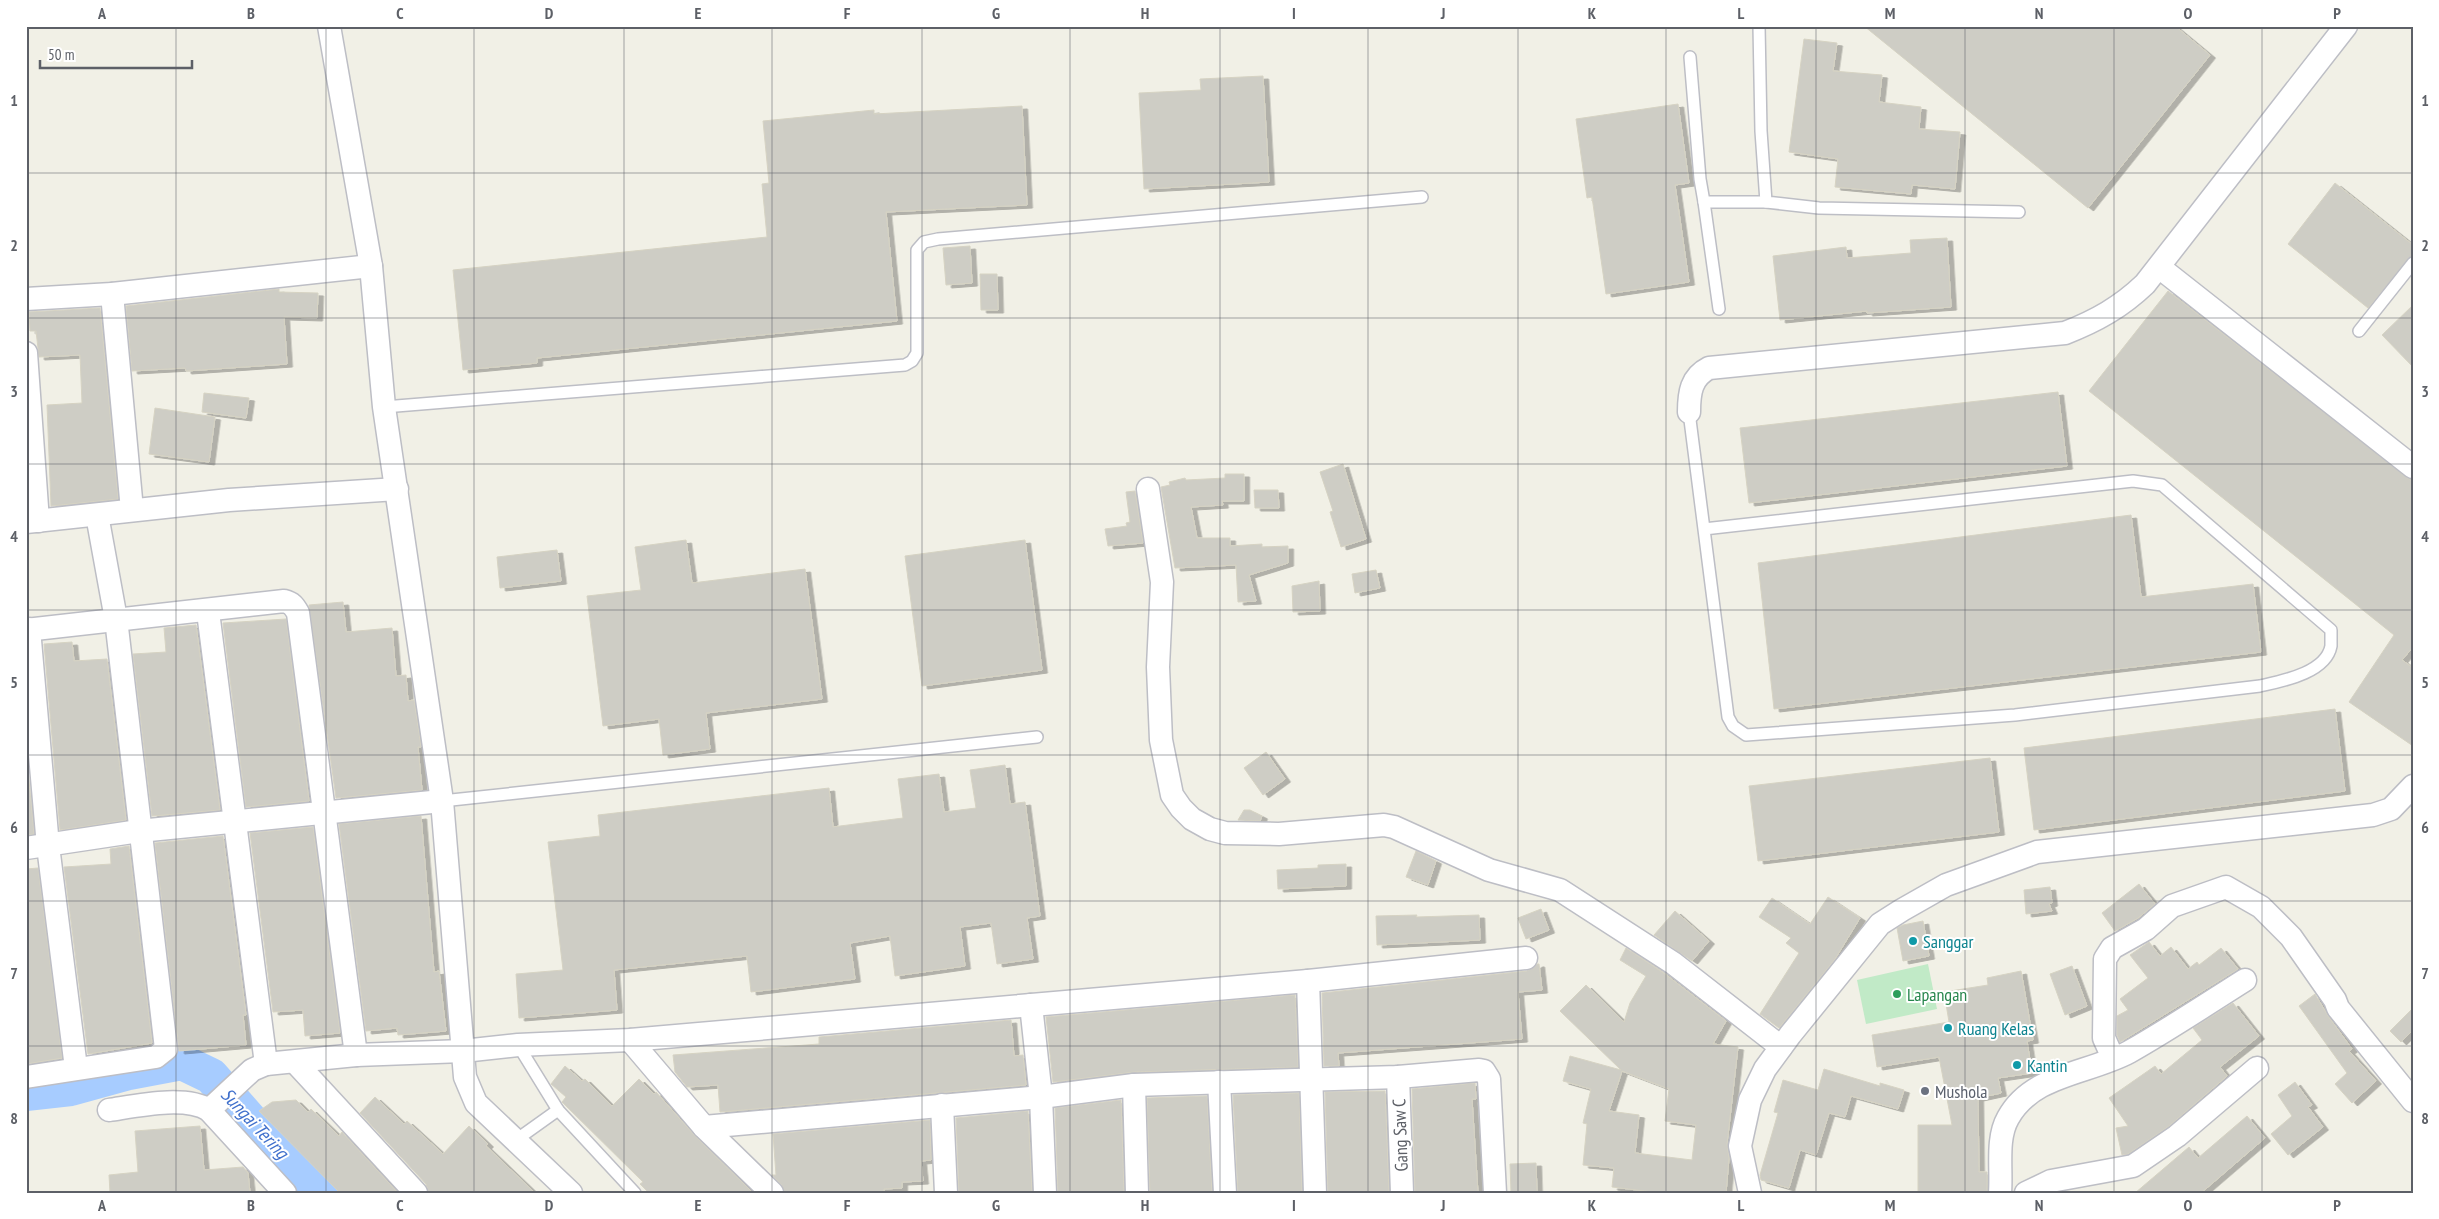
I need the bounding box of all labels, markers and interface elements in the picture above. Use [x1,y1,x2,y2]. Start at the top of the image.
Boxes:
text: A [97,3,107,23]
text: B [247,3,255,23]
text: C [396,3,404,23]
text: D [545,3,554,23]
text: E [695,3,702,23]
text: F [844,3,851,23]
text: G [992,3,1000,23]
text: H [1141,3,1149,23]
text: I [1292,3,1296,23]
text: J [1440,3,1445,23]
text: K [1588,3,1597,23]
text: L [1738,3,1745,23]
text: M [1885,3,1895,23]
text: N [2035,3,2043,23]
text: O [2184,3,2193,23]
text: P [2333,3,2341,23]
scale bar [40,38,192,70]
text: 50 m [48,45,74,64]
text: 1 [10,90,18,110]
text: 1 [2421,90,2429,110]
text: 2 [10,235,18,255]
text: 2 [2421,235,2429,255]
text: 3 [10,381,18,401]
text: 3 [2421,381,2429,401]
text: 4 [10,526,18,546]
text: 4 [2421,526,2429,546]
text: 5 [10,672,18,692]
text: 5 [2421,672,2429,692]
text: 6 [10,817,18,837]
text: 6 [2421,817,2429,837]
place label: Sanggar [1923,930,1974,953]
marker: Sanggar [1907,935,1919,947]
text: 7 [10,963,18,983]
text: 7 [2421,963,2429,983]
place label: Lapangan [1907,983,1967,1006]
marker: Lapangan [1891,988,1903,1000]
place label: Ruang Kelas [1958,1017,2034,1040]
marker: Ruang Kelas [1942,1022,1954,1034]
place label: Kantin [2027,1054,2067,1077]
marker: Kantin [2011,1059,2023,1071]
place label: Mushola [1935,1080,1987,1103]
water label: Sungai Tering [216,1082,295,1165]
marker: Mushola [1919,1085,1931,1097]
street label: Gang Saw C [1387,1098,1413,1172]
text: 8 [10,1108,18,1128]
text: 8 [2421,1108,2429,1128]
text: A [97,1195,107,1215]
text: B [247,1195,255,1215]
text: C [396,1195,404,1215]
text: D [545,1195,554,1215]
text: E [695,1195,702,1215]
text: F [844,1195,851,1215]
text: G [992,1195,1000,1215]
text: H [1141,1195,1149,1215]
text: I [1292,1195,1296,1215]
text: J [1440,1195,1445,1215]
text: K [1588,1195,1597,1215]
text: L [1738,1195,1745,1215]
text: M [1885,1195,1895,1215]
text: N [2035,1195,2043,1215]
text: O [2184,1195,2193,1215]
text: P [2333,1195,2341,1215]

